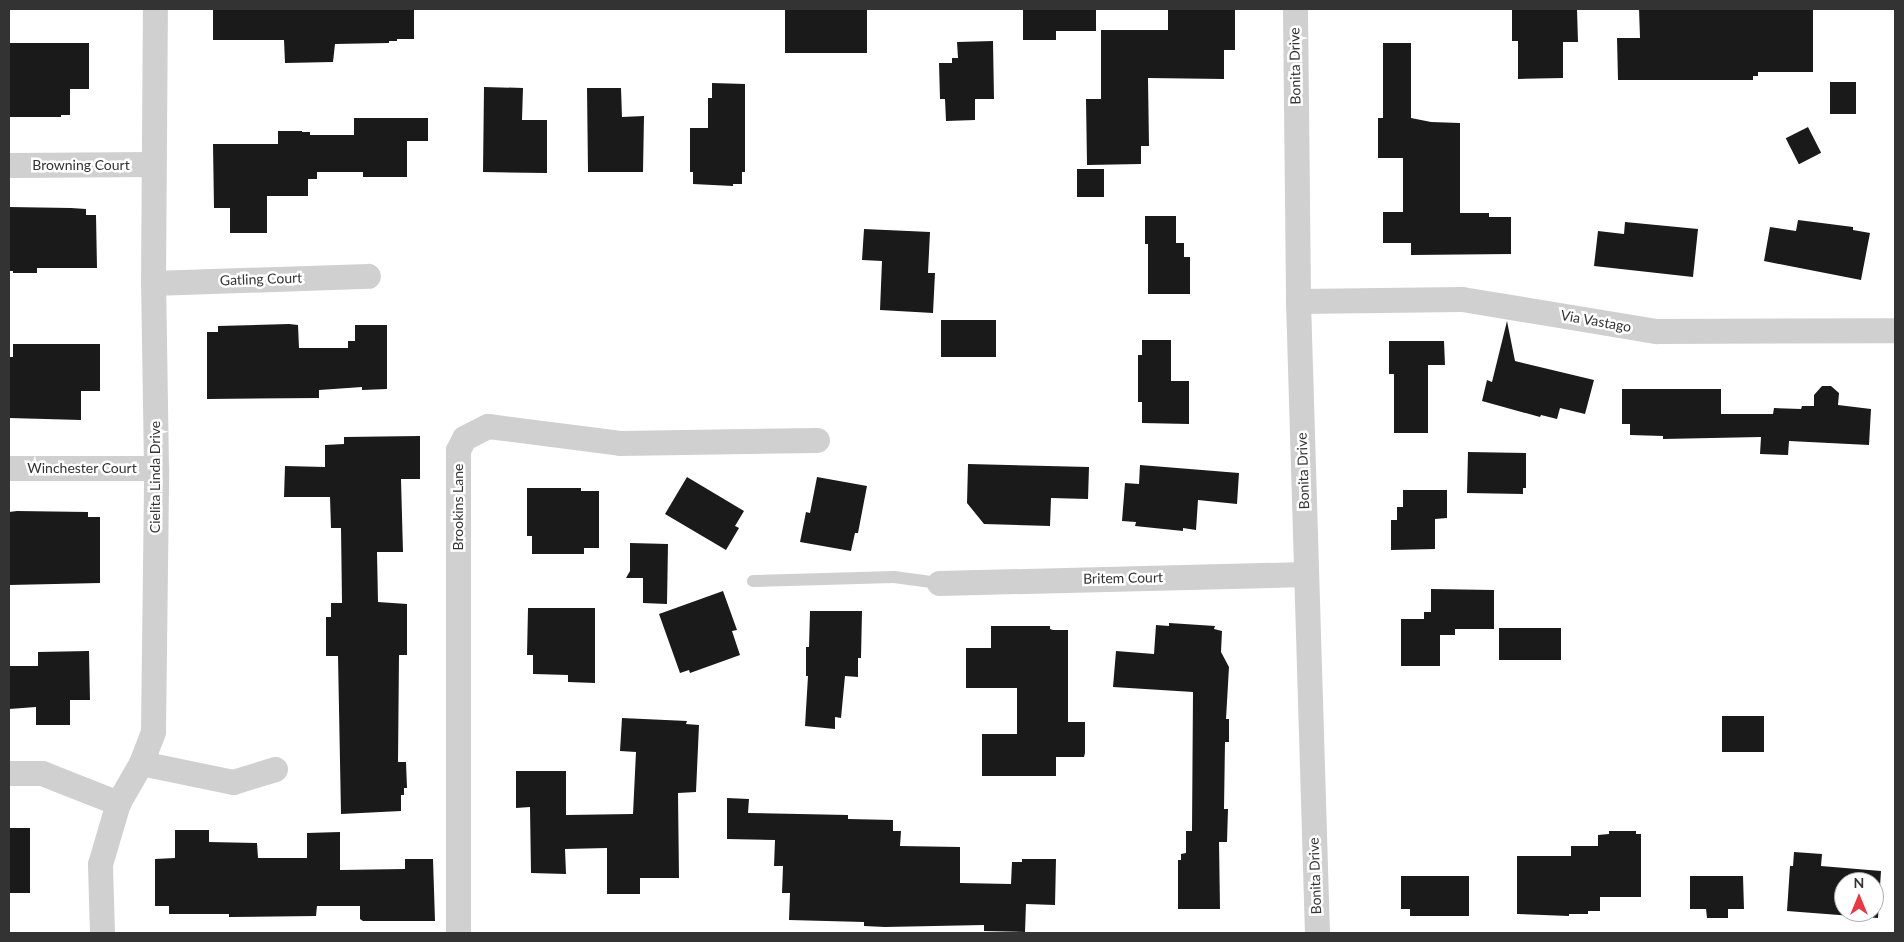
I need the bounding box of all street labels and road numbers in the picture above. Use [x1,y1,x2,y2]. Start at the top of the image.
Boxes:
street label: Bonita Drive [1286,27,1304,105]
street label: Browning Court [32,157,130,173]
street label: Gatling Court [219,269,303,289]
street label: Via Vastago [1559,306,1633,336]
street label: Cielita Linda Drive [147,421,163,533]
street label: Bonita Drive [1293,432,1313,510]
street label: Winchester Court [27,460,137,476]
street label: Brookins Lane [450,464,466,550]
street label: Britem Court [1083,569,1163,587]
street label: Bonita Drive [1305,837,1325,915]

